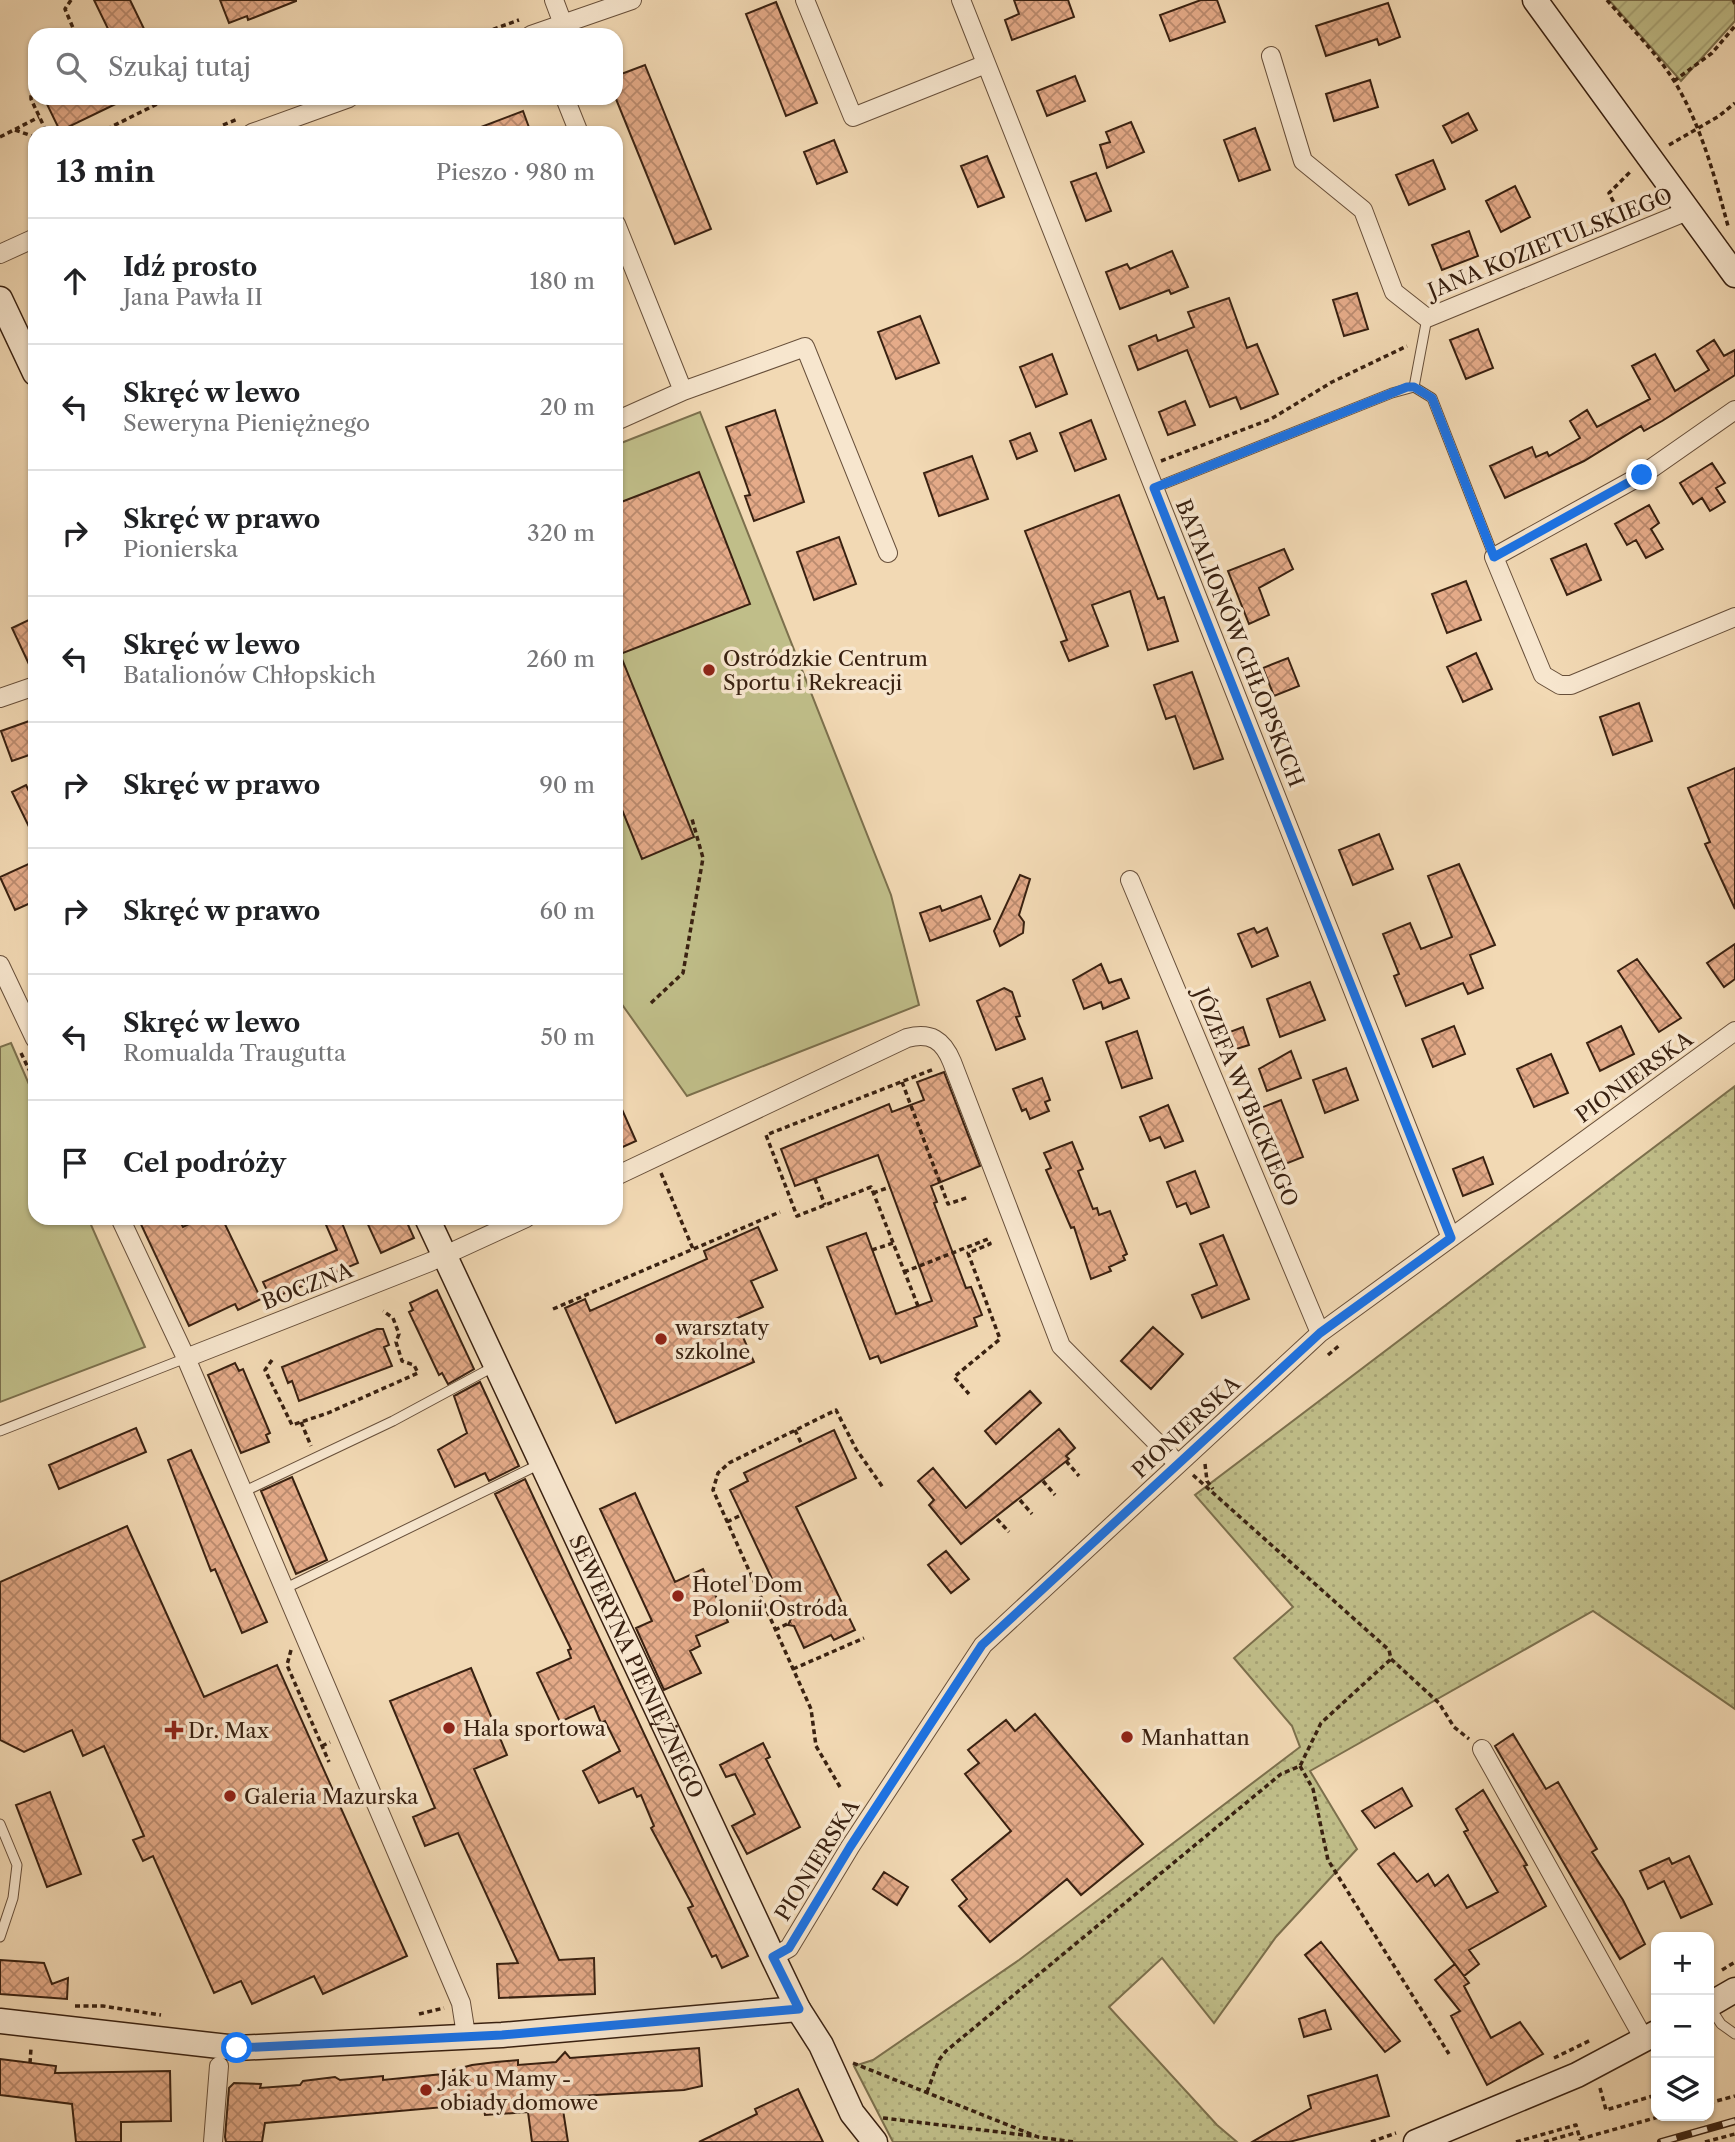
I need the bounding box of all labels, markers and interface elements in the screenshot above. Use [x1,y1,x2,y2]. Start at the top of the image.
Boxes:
search box [28,28,623,105]
icon: search [52,48,90,86]
text: Szukaj tutaj [108,51,251,83]
text: 13 min [56,153,155,190]
text: Pieszo · 980 m [436,158,595,186]
street label: JANA KOZIETULSKIEGO [1421,182,1676,305]
text: Idź prosto [123,251,257,283]
icon: ahead [56,262,94,300]
text: 180 m [530,267,595,295]
text: Jana Pawła II [123,283,263,311]
text: Skręć w lewo [123,377,300,409]
icon: left [56,388,94,426]
text: 20 m [540,393,595,421]
text: Seweryna Pieniężnego [123,409,370,437]
route end [1626,459,1657,490]
street label: BATALIONÓW CHŁOPSKICH [1171,495,1309,791]
text: Skręć w prawo [123,503,320,535]
icon: right [56,514,94,552]
text: 320 m [527,519,595,547]
text: Pionierska [123,535,238,563]
text: Skręć w lewo [123,629,300,661]
icon: left [56,640,94,678]
text: 260 m [526,645,595,673]
place label: Ostródzkie Centrum Sportu i Rekreacji [723,646,928,695]
text: Batalionów Chłopskich [123,661,376,689]
marker: Ostródzkie Centrum Sportu i Rekreacji [701,662,717,678]
icon: right [56,766,94,804]
text: Skręć w prawo [123,769,320,801]
text: 90 m [539,771,595,799]
icon: right [56,892,94,930]
text: Skręć w prawo [123,895,320,927]
text: 60 m [539,897,595,925]
street label: JÓZEFA WYBICKIEGO [1187,981,1303,1210]
text: Skręć w lewo [123,1007,300,1039]
icon: left [56,1018,94,1056]
text: 50 m [540,1023,595,1051]
street label: PIONIERSKA [1571,1026,1698,1128]
text: Romualda Traugutta [123,1039,346,1067]
icon: arrive [56,1144,94,1182]
text: Cel podróży [123,1147,286,1179]
street label: BOCZNA [258,1257,356,1315]
place label: warsztaty szkolne [674,1315,770,1364]
marker: warsztaty szkolne [653,1331,669,1347]
street label: PIONIERSKA [1127,1370,1245,1483]
street label: SEWERYNA PIENIĘŻNEGO [565,1531,709,1802]
place label: Hotel Dom Polonii Ostróda [692,1572,849,1621]
marker: Hotel Dom Polonii Ostróda [670,1588,686,1604]
place label: Hala sportowa [463,1716,607,1741]
place label: Dr. Max [188,1718,270,1743]
marker: Hala sportowa [441,1720,457,1736]
marker: Dr. Max [166,1722,182,1738]
place label: Manhattan [1141,1725,1250,1750]
marker: Manhattan [1119,1729,1135,1745]
place label: Galeria Mazurska [244,1784,419,1809]
marker: Galeria Mazurska [222,1788,238,1804]
street label: PIONIERSKA [770,1794,864,1925]
map controls [1651,1932,1714,2121]
button: + [1651,1932,1714,1995]
button: − [1651,1995,1714,2058]
route start [221,2032,252,2063]
button: layers [1651,2058,1714,2121]
place label: Jak u Mamy - obiady domowe [437,2066,598,2115]
marker: Jak u Mamy - obiady domowe [418,2082,434,2098]

